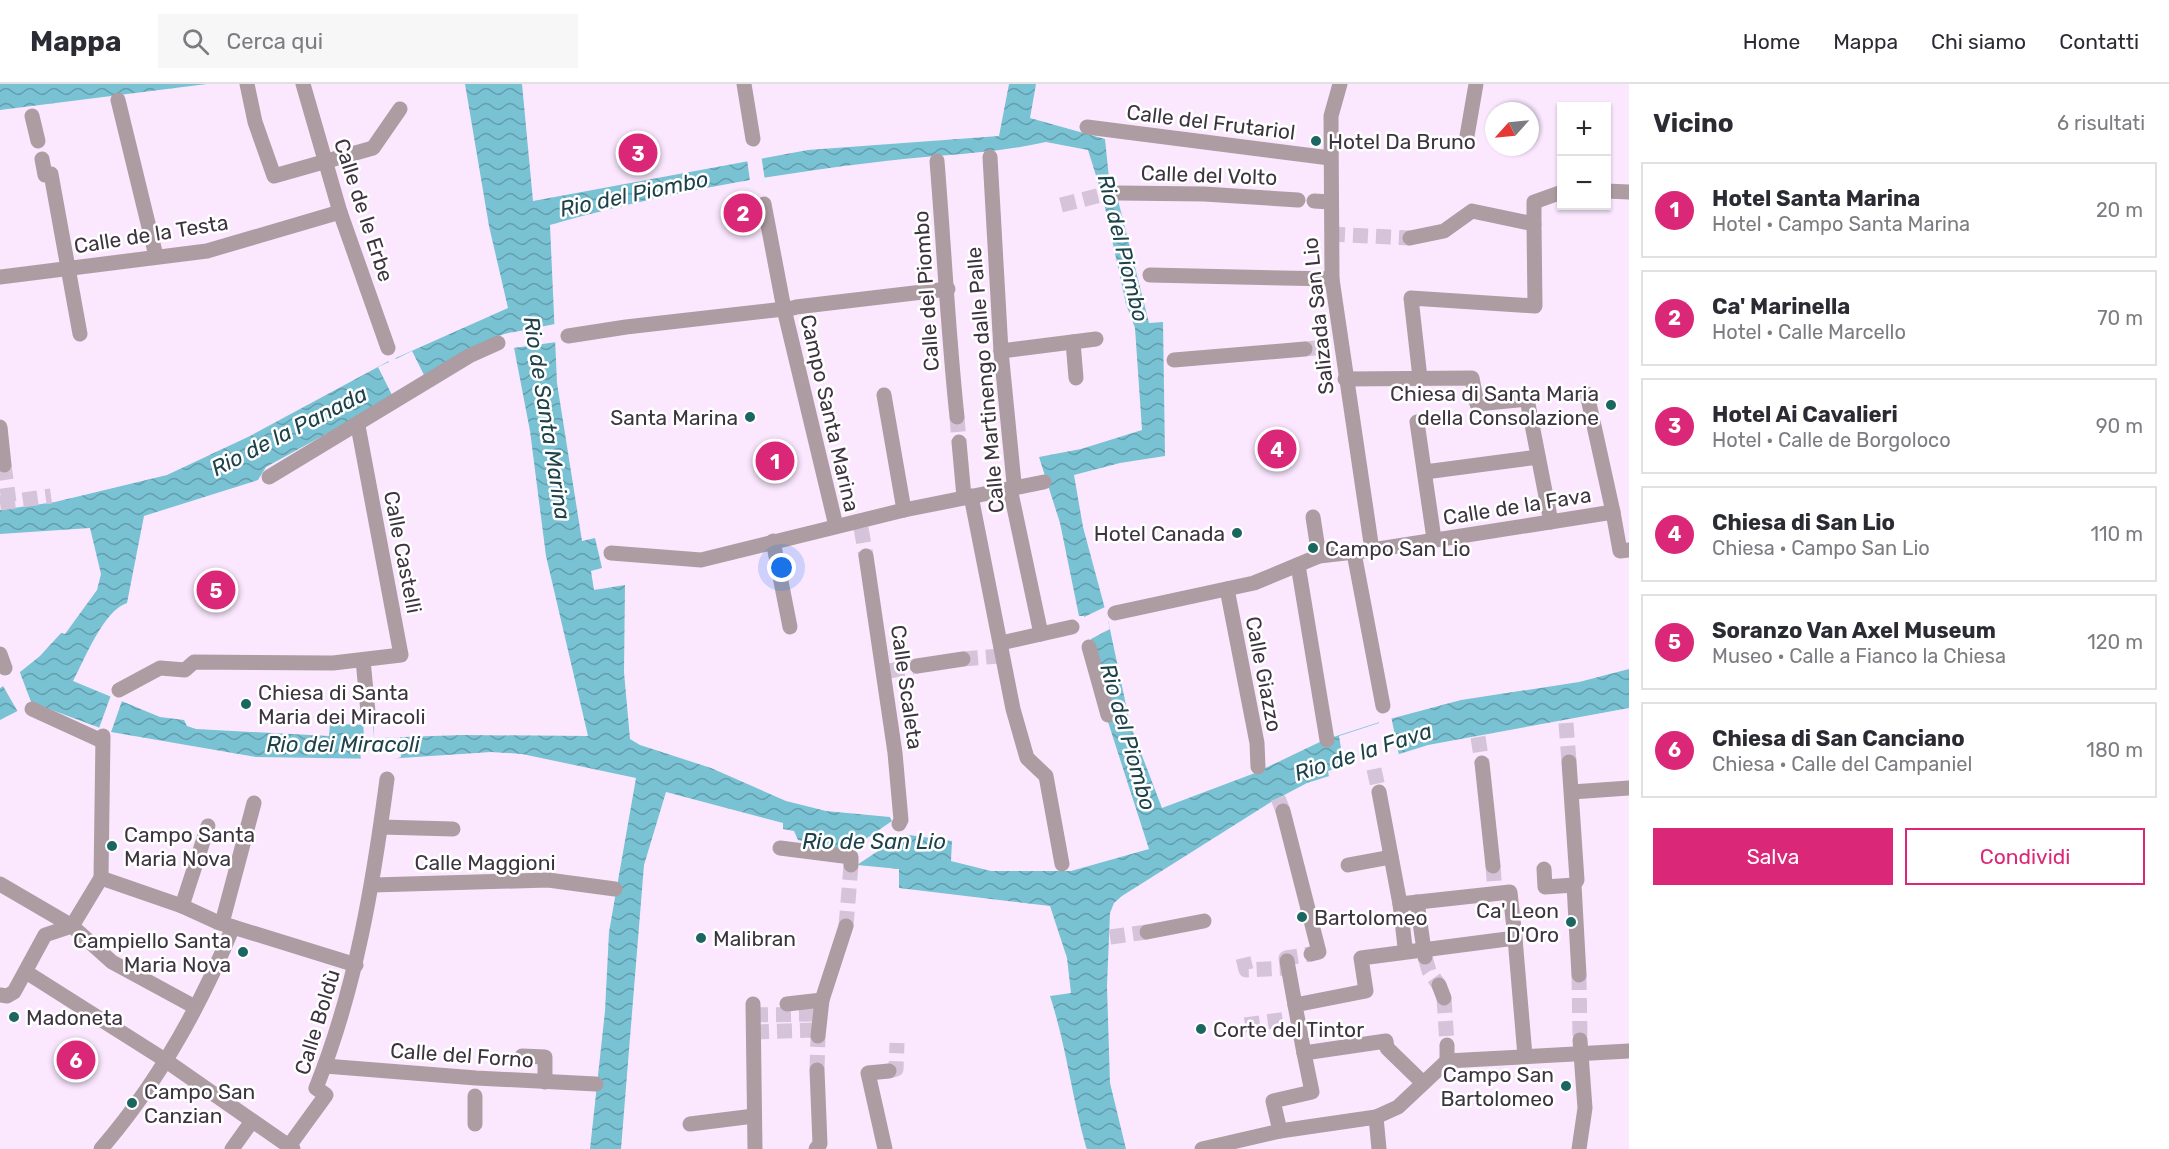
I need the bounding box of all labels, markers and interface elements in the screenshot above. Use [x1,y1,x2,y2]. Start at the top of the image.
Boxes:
search box [158,14,578,68]
text: Mappa [30,25,122,58]
icon: search [179,25,212,58]
text: Cerca qui [227,28,323,55]
text: Home [1743,29,1800,54]
text: Mappa [1833,29,1898,54]
text: Chi siamo [1931,29,2026,54]
text: Contatti [2059,29,2139,54]
street label: Calle del Frutariol [1125,99,1297,145]
north arrow [1485,102,1539,156]
map controls [1557,102,1611,210]
button: + [1557,102,1611,156]
text: Vicino [1653,108,1734,139]
text: 6 risultati [2057,111,2145,135]
place label: Hotel Da Bruno [1328,129,1476,154]
pin: 3 [618,130,658,176]
marker: Hotel Da Bruno [1309,134,1323,148]
street label: Calle de le Erbe [329,135,399,285]
button: − [1557,156,1611,210]
street label: Calle del Volto [1140,160,1278,190]
water label: Rio del Piombo [557,165,711,223]
water label: Rio del Piombo [1092,171,1154,325]
text: Hotel Santa Marina [1712,185,1920,212]
pin: 2 [724,190,762,236]
text: 1 [1670,198,1679,222]
text: 20 m [2096,198,2143,222]
street label: Calle de la Testa [72,209,230,259]
street label: Calle del Piombo [908,210,944,372]
text: Hotel · Campo Santa Marina [1712,212,1970,236]
street label: Salizada San Lio [1297,236,1339,396]
street label: Calle Martinengo dalle Palle [961,246,1009,514]
text: Ca' Marinella [1712,293,1850,320]
text: 2 [1668,306,1681,330]
text: 70 m [2097,306,2143,330]
street label: Campo Santa Marina [795,312,865,514]
water label: Rio de Santa Marina [518,314,576,522]
text: Hotel · Calle Marcello [1712,320,1906,344]
water label: Rio de la Panada [206,380,372,482]
place label: Chiesa di Santa Maria della Consolazione [1390,381,1599,430]
marker: Chiesa di Santa Maria della Consolazione [1604,398,1618,412]
text: Hotel Ai Cavalieri [1712,401,1898,428]
place label: Santa Marina [610,405,738,430]
marker: Santa Marina [743,410,757,424]
text: 3 [1668,414,1681,438]
text: 90 m [2096,414,2143,438]
pin: 4 [1258,426,1296,472]
text: Hotel · Calle de Borgoloco [1712,428,1951,452]
pin: 1 [756,438,794,484]
street label: Calle de la Fava [1441,482,1593,530]
street label: Calle Castelli [379,489,427,615]
text: Chiesa di San Lio [1712,509,1895,536]
place label: Hotel Canada [1094,521,1225,546]
text: 4 [1668,522,1681,546]
text: 110 m [2091,522,2143,546]
marker: Hotel Canada [1230,526,1244,540]
place label: Campo San Lio [1325,536,1470,561]
text: Chiesa · Campo San Lio [1712,536,1930,560]
marker: Campo San Lio [1306,541,1320,555]
your location [767,553,796,582]
pin: 5 [196,568,236,612]
street label: Calle Giazzo [1241,614,1287,734]
text: Soranzo Van Axel Museum [1712,617,1996,644]
street label: Calle Scaleta [886,623,928,751]
text: 5 [1668,630,1681,654]
text: 120 m [2087,630,2143,654]
text: Museo · Calle a Fianco la Chiesa [1712,644,2006,668]
water label: Rio del Piombo [1094,661,1162,813]
place label: Chiesa di Santa Maria dei Miracoli [258,680,426,729]
marker: Chiesa di Santa Maria dei Miracoli [239,697,253,711]
water label: Rio de la Fava [1291,717,1435,787]
text: Chiesa di San Canciano [1712,725,1965,752]
water label: Rio dei Miracoli [266,731,420,758]
text: 6 [1668,738,1681,762]
text: 180 m [2086,738,2143,762]
text: Chiesa · Calle del Campaniel [1712,752,1972,776]
place label: Campo Santa Maria Nova [124,822,255,871]
water label: Rio de San Lio [802,828,946,855]
button: Salva [1653,828,1893,885]
button: Condividi [1905,828,2145,885]
marker: Campo Santa Maria Nova [105,839,119,853]
street label: Calle Maggioni [415,850,555,875]
place label: Ca' Leon D'Oro [1476,898,1559,947]
place label: Bartolomeo [1314,905,1428,930]
marker: Bartolomeo [1295,910,1309,924]
marker: Ca' Leon D'Oro [1564,915,1578,929]
place label: Malibran [713,926,796,951]
place label: Campiello Santa Maria Nova [73,928,231,977]
marker: Malibran [694,931,708,945]
marker: Campiello Santa Maria Nova [236,945,250,959]
street label: Calle Boldù [289,966,345,1078]
place label: Madoneta [26,1005,123,1030]
marker: Madoneta [7,1010,21,1024]
place label: Corte del Tintor [1213,1017,1364,1042]
marker: Corte del Tintor [1194,1022,1208,1036]
pin: 6 [56,1038,96,1082]
street label: Calle del Forno [389,1038,535,1072]
place label: Campo San Bartolomeo [1440,1062,1554,1111]
place label: Campo San Canzian [144,1079,255,1128]
marker: Campo San Bartolomeo [1559,1079,1573,1093]
marker: Campo San Canzian [125,1096,139,1110]

